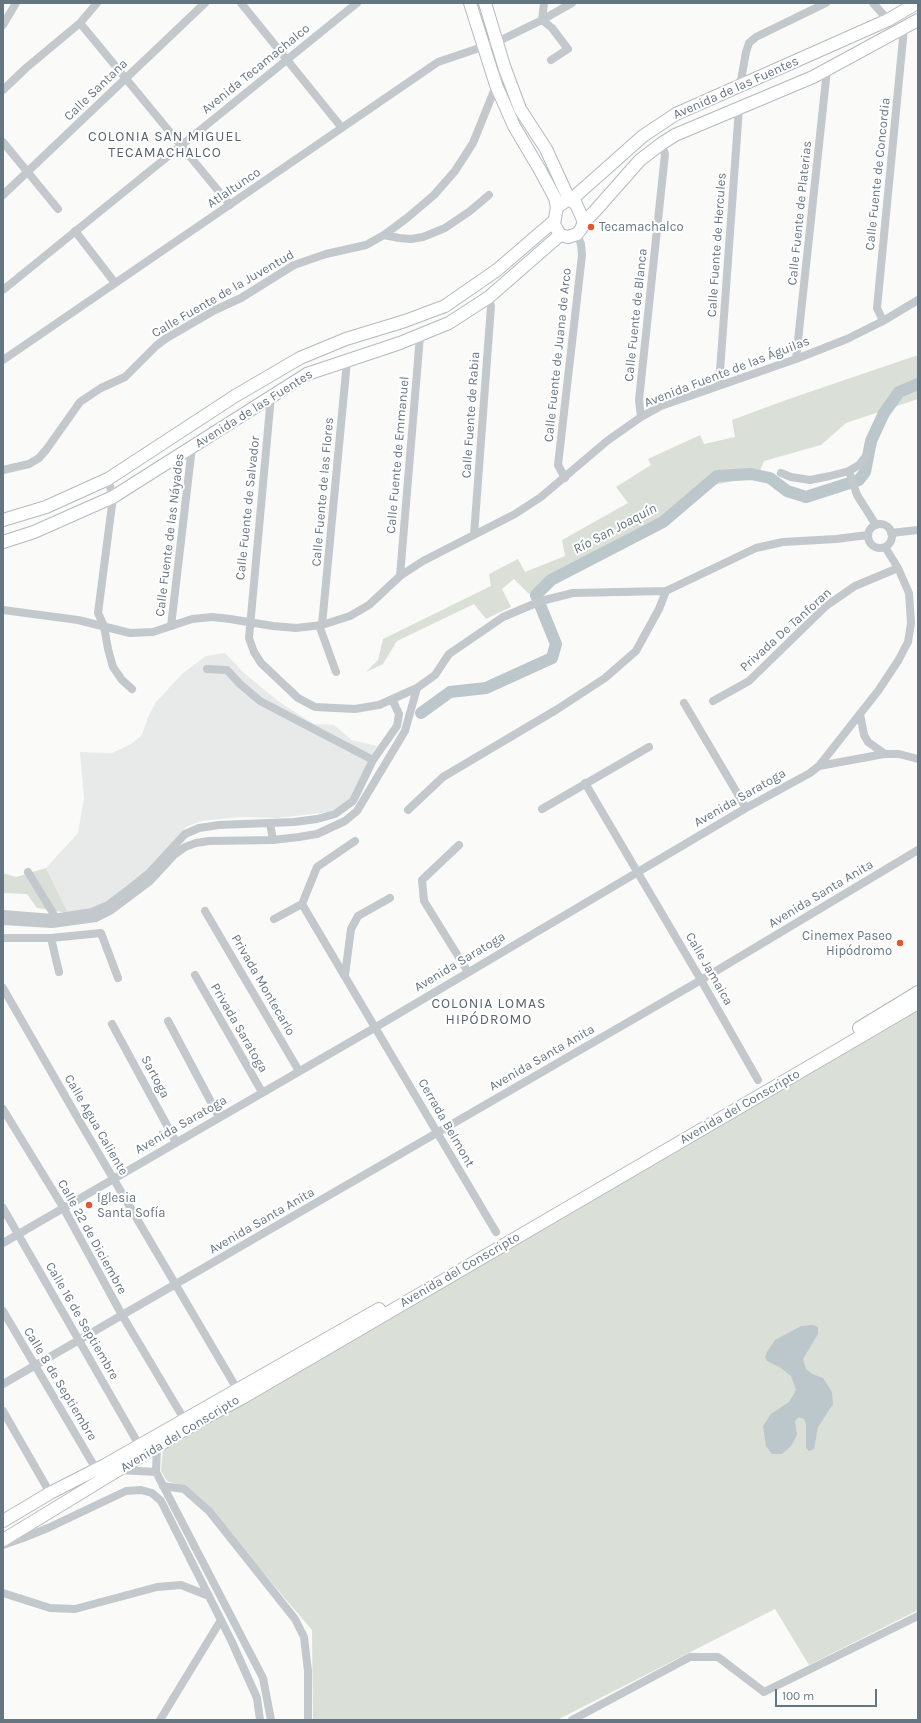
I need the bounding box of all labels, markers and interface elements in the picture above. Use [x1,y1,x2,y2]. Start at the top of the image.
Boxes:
street label: Avenida Tecamachalco [199,21,313,117]
street label: Avenida de las Fuentes [671,53,801,123]
street label: Calle Santana [61,56,131,124]
street label: Calle Fuente de Concordia [862,97,894,251]
district label: COLONIA SAN MIGUEL TECAMACHALCO [88,129,242,162]
street label: Calle Fuente de Platerias [785,140,815,286]
street label: Atlaltunco [204,164,264,212]
street label: Calle Fuente de Hercules [704,172,730,318]
place label: Tecamachalco [599,219,684,235]
marker: Tecamachalco [586,222,596,232]
street label: Calle Fuente de la Juventud [149,247,297,341]
street label: Calle Fuente de Blanca [621,248,651,382]
street label: Calle Fuente de Juana de Arco [541,267,575,443]
street label: Avenida Fuente de las Águilas [642,333,812,411]
street label: Calle Fuente de Rabia [459,351,483,479]
street label: Avenida de las Fuentes [192,366,316,452]
street label: Calle Fuente de Emmanuel [383,376,413,534]
street label: Calle Fuente de las Flores [309,417,337,567]
street label: Calle Fuente de Salvador [233,435,263,581]
street label: Calle Fuente de las Náyades [152,452,188,618]
water label: Río San Joaquín [570,500,660,558]
street label: Privada De Tanforan [737,585,835,675]
street label: Avenida Saratoga [691,765,789,831]
street label: Avenida Santa Anita [766,857,876,931]
place label: Cinemex Paseo Hipódromo [802,928,892,959]
street label: Avenida Saratoga [412,929,508,995]
street label: Calle Jamaica [682,930,736,1008]
street label: Privada Montecarlo [228,932,298,1038]
marker: Cinemex Paseo Hipódromo [895,938,905,948]
street label: Privada Saratoga [207,980,271,1076]
district label: COLONIA LOMAS HIPÓDROMO [431,996,547,1028]
street label: Avenida Santa Anita [486,1021,598,1095]
street label: Sartoga [137,1053,173,1101]
street label: Avenida del Conscripto [677,1066,803,1148]
street label: Calle Agua Caliente [61,1072,131,1178]
street label: Cerrada Belmont [414,1076,478,1170]
street label: Avenida Saratoga [132,1092,230,1158]
street label: Calle 22 de Diciembre [54,1177,130,1297]
street label: Avenida Santa Anita [206,1184,318,1258]
place label: Iglesia Santa Sofía [97,1190,165,1221]
marker: Iglesia Santa Sofía [84,1200,94,1210]
street label: Avenida del Conscripto [397,1229,523,1311]
street label: Calle 16 de Septiembre [42,1259,122,1383]
street label: Calle 8 de Septiembre [20,1324,100,1444]
street label: Avenida del Conscripto [118,1392,242,1476]
scale bar [777,1681,879,1707]
text: 100 m [782,1689,814,1703]

